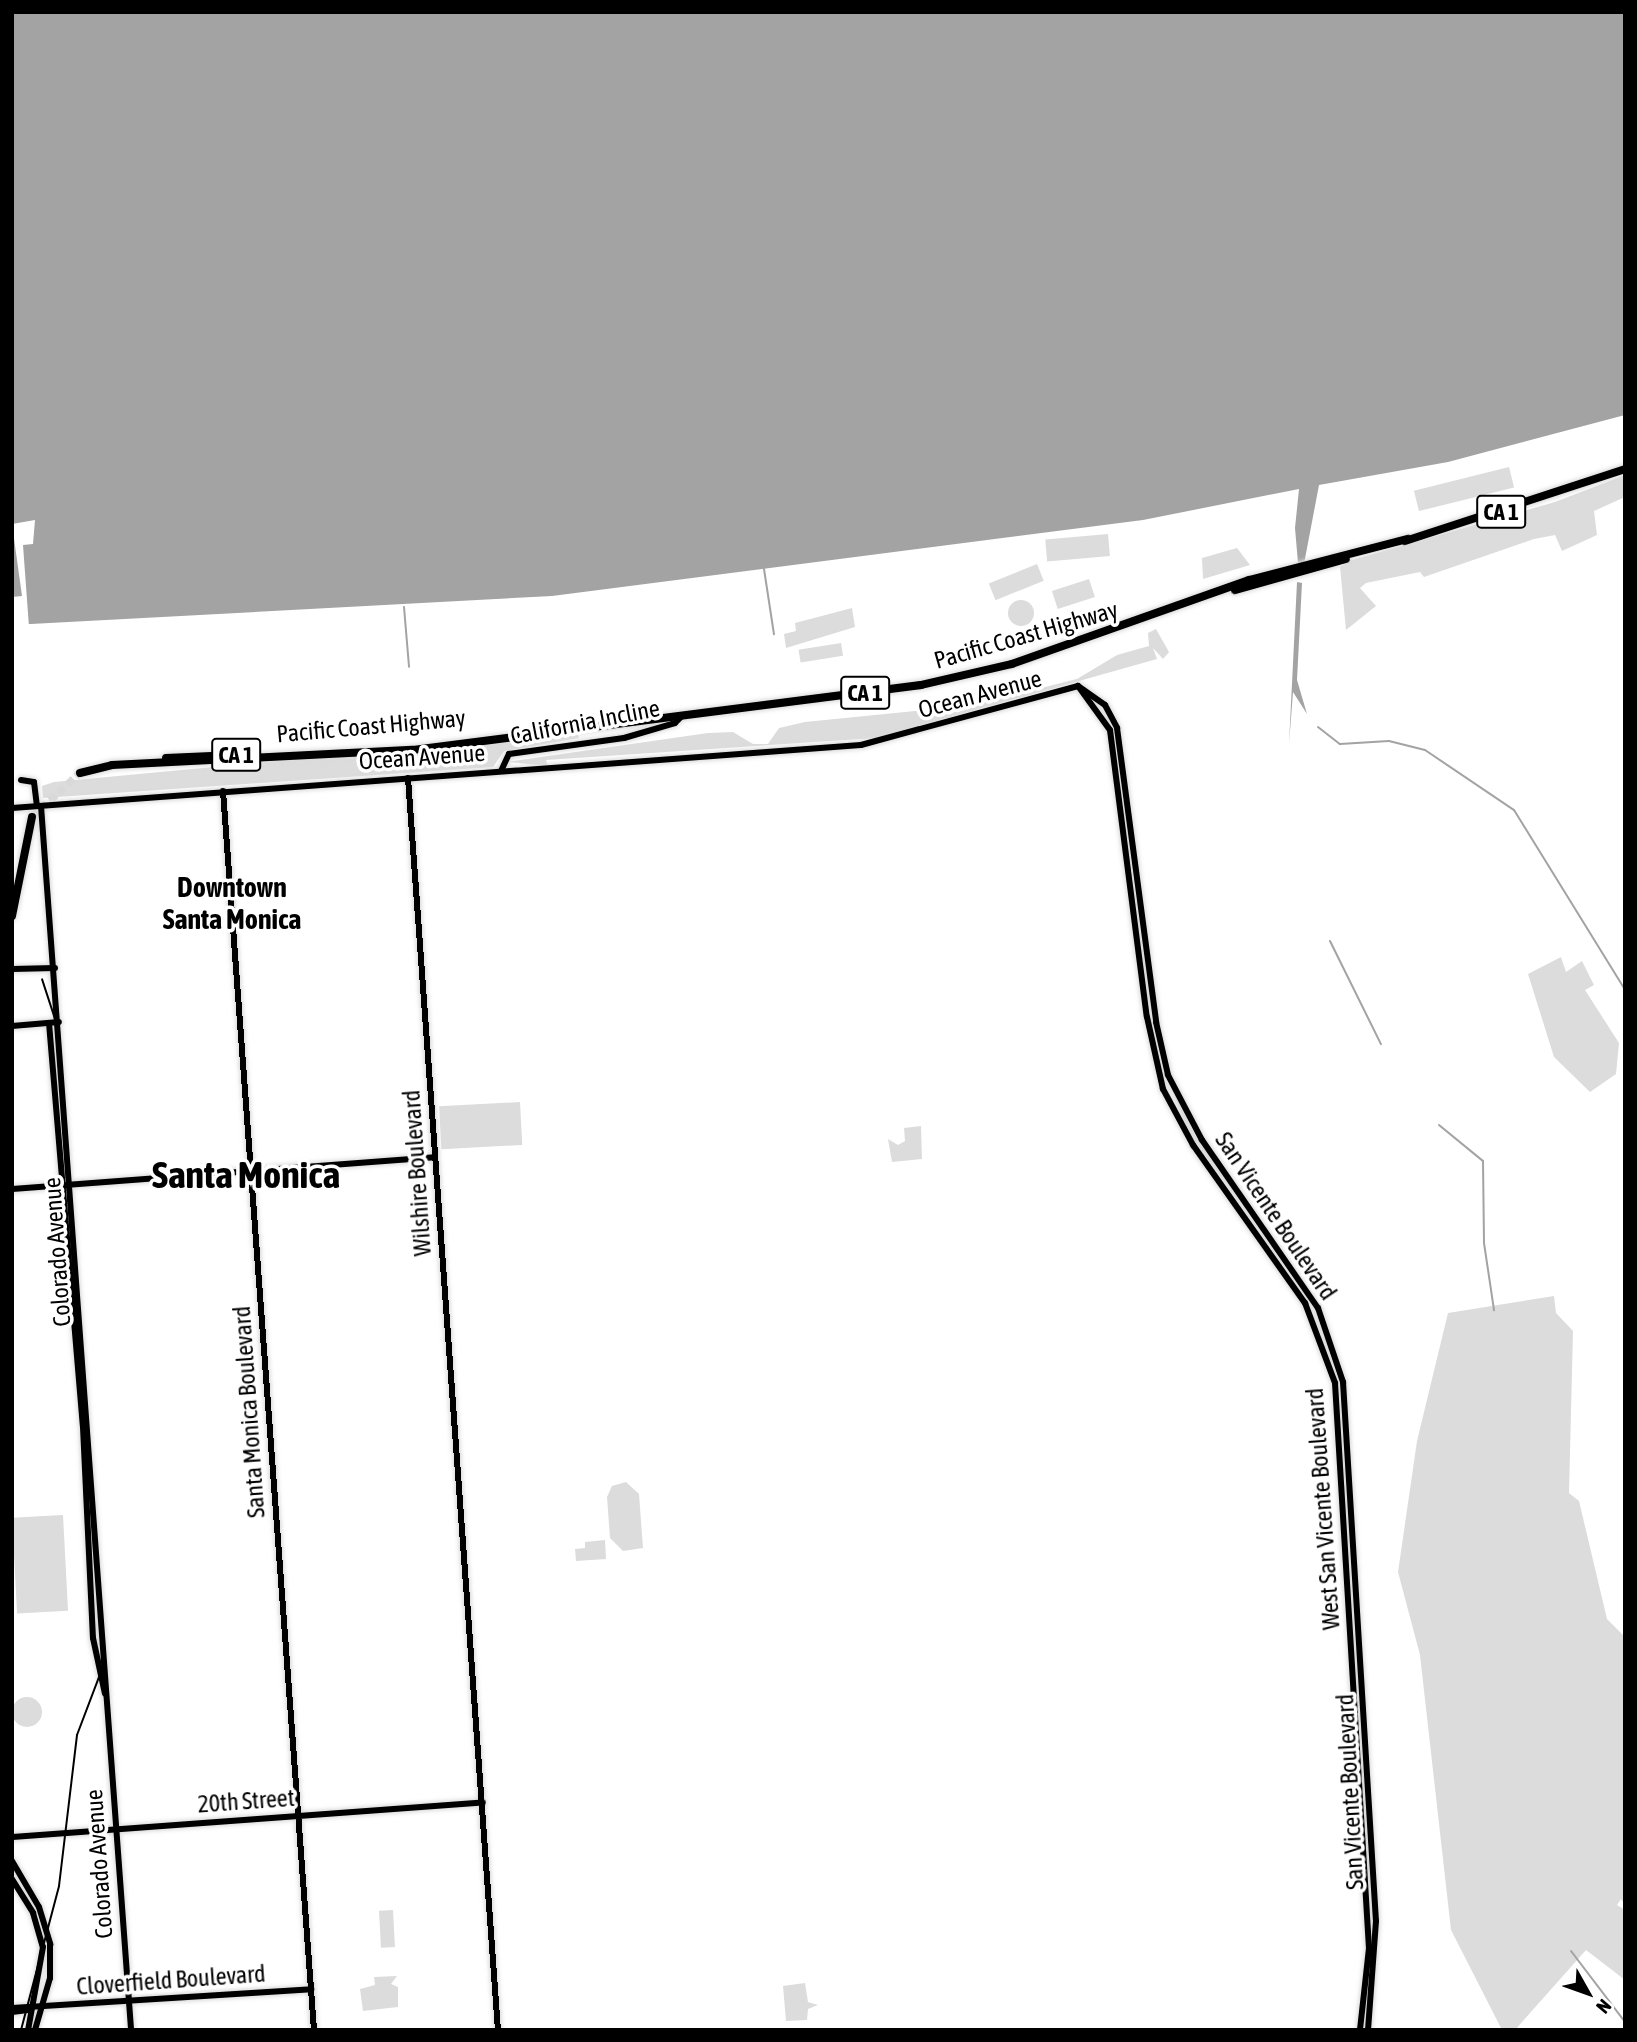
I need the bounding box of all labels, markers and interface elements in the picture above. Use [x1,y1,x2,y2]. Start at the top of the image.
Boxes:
road number: CA 1 [1475,492,1527,532]
street label: Pacific Coast Highway [931,595,1121,675]
street label: Ocean Avenue [915,664,1045,724]
road number: CA 1 [839,674,891,712]
street label: California Incline [508,693,662,751]
street label: Pacific Coast Highway [275,703,467,749]
road number: CA 1 [210,736,262,775]
street label: Ocean Avenue [358,738,486,776]
district label: Downtown Santa Monica [163,870,301,936]
street label: Wilshire Boulevard [397,1089,437,1257]
street label: San Vicente Boulevard [1209,1127,1343,1305]
district label: Santa Monica [152,1152,340,1198]
street label: Colorado Avenue [37,1176,77,1328]
street label: Santa Monica Boulevard [227,1305,271,1519]
street label: West San Vicente Boulevard [1300,1387,1346,1631]
street label: San Vicente Boulevard [1330,1693,1370,1891]
street label: 20th Street [197,1783,295,1819]
street label: Colorado Avenue [79,1788,119,1940]
north arrow [1553,1958,1623,2028]
street label: Cloverfield Boulevard [75,1959,267,2001]
text: N [1592,1995,1616,2018]

